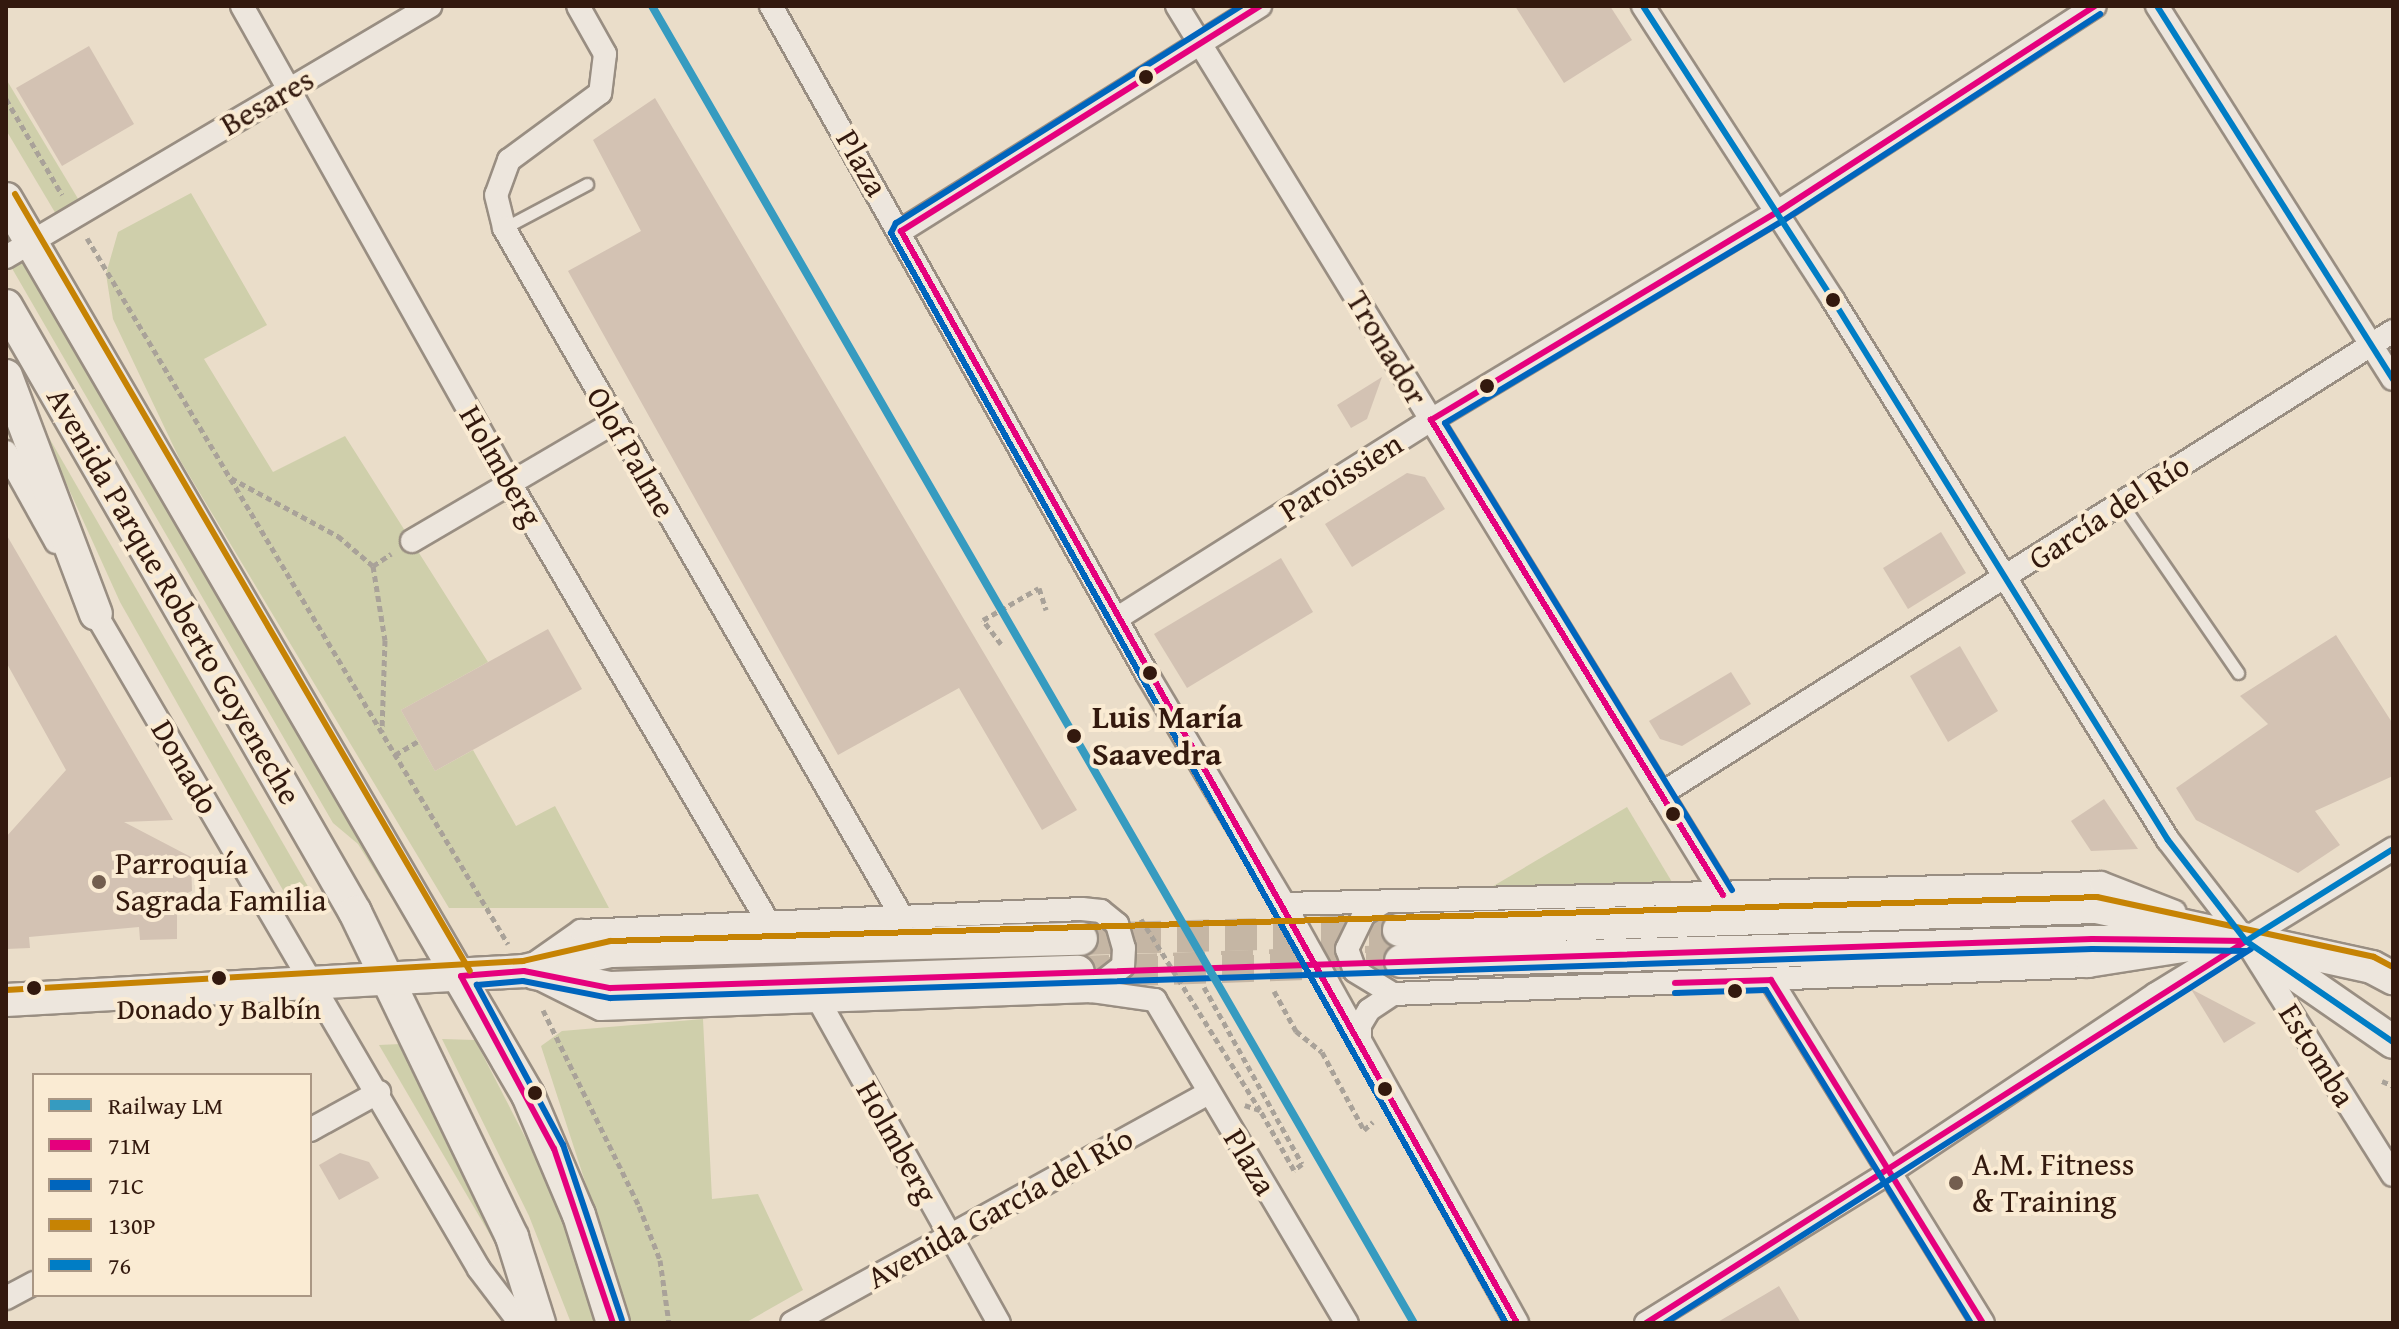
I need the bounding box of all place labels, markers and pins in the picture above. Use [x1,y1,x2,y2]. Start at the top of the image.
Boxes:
unlabelled marker [1138,69,1154,85]
unlabelled marker [1825,292,1841,308]
unlabelled marker [1479,378,1495,394]
unlabelled marker [1142,665,1158,681]
place label: Luis María Saavedra [1092,699,1243,774]
marker: Luis María Saavedra [1063,725,1085,747]
unlabelled marker [1665,806,1681,822]
place label: Parroquía Sagrada Familia [115,845,327,920]
marker: Parroquía Sagrada Familia [90,873,108,891]
marker: Donado y Balbín [211,970,227,986]
unlabelled marker [26,980,42,996]
unlabelled marker [1727,983,1743,999]
place label: Donado y Balbín [117,990,321,1026]
unlabelled marker [1377,1081,1393,1097]
unlabelled marker [527,1085,543,1101]
place label: A.M. Fitness & Training [1972,1146,2134,1221]
marker: A.M. Fitness & Training [1947,1174,1965,1192]

